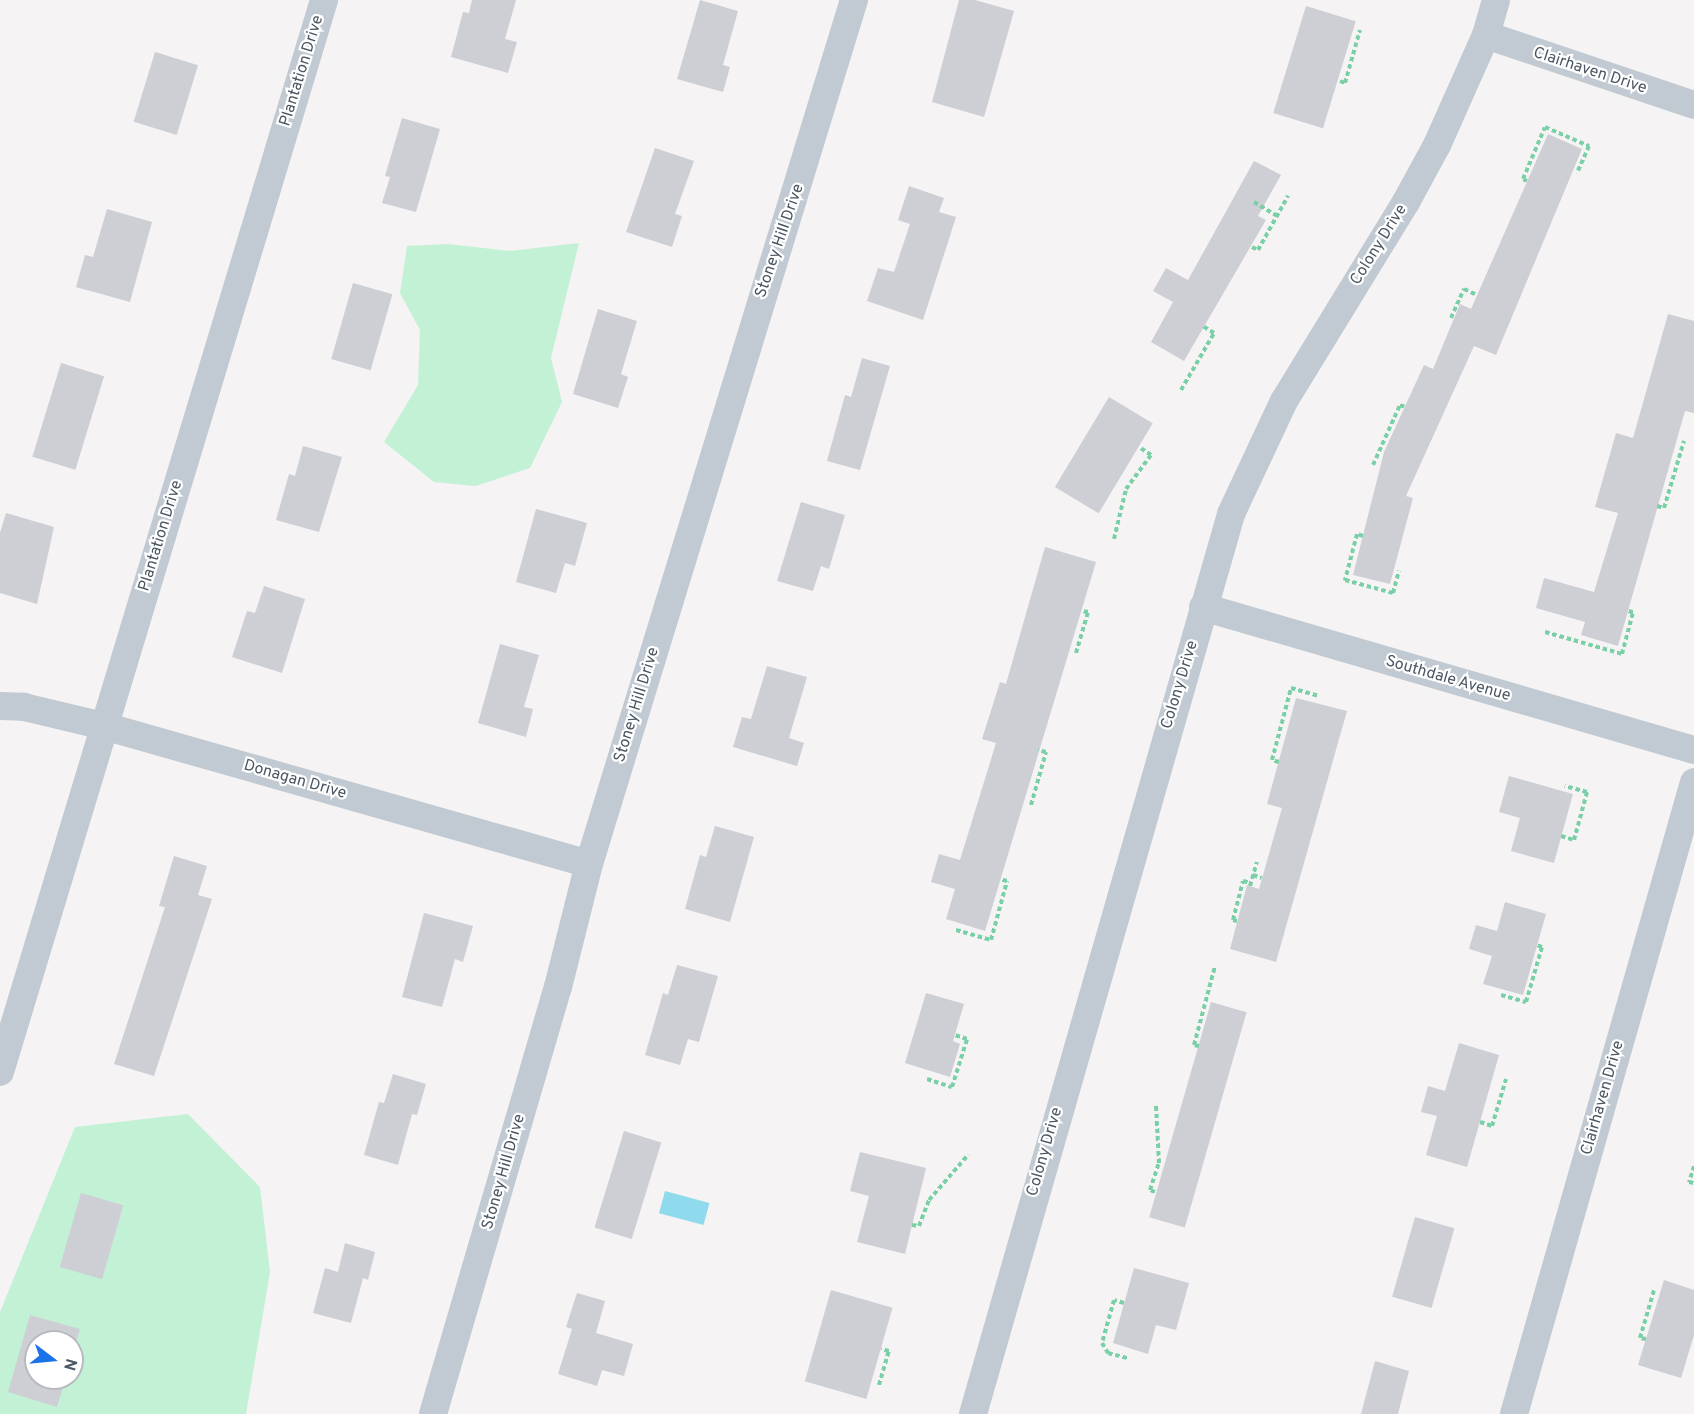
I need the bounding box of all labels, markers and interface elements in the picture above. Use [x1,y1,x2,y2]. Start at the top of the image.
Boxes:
street label: Plantation Drive [276,13,328,129]
street label: Clairhaven Drive [1531,44,1649,98]
street label: Stoney Hill Drive [752,182,808,300]
street label: Colony Drive [1347,201,1411,289]
street label: Plantation Drive [135,478,187,594]
street label: Colony Drive [1157,638,1203,732]
street label: Stoney Hill Drive [610,645,664,765]
street label: Southdale Avenue [1383,652,1513,706]
street label: Donagan Drive [242,756,348,804]
street label: Clairhaven Drive [1577,1039,1629,1157]
street label: Colony Drive [1023,1105,1067,1199]
street label: Stoney Hill Drive [478,1112,530,1232]
north arrow [24,1330,84,1390]
text: N [58,1356,81,1373]

